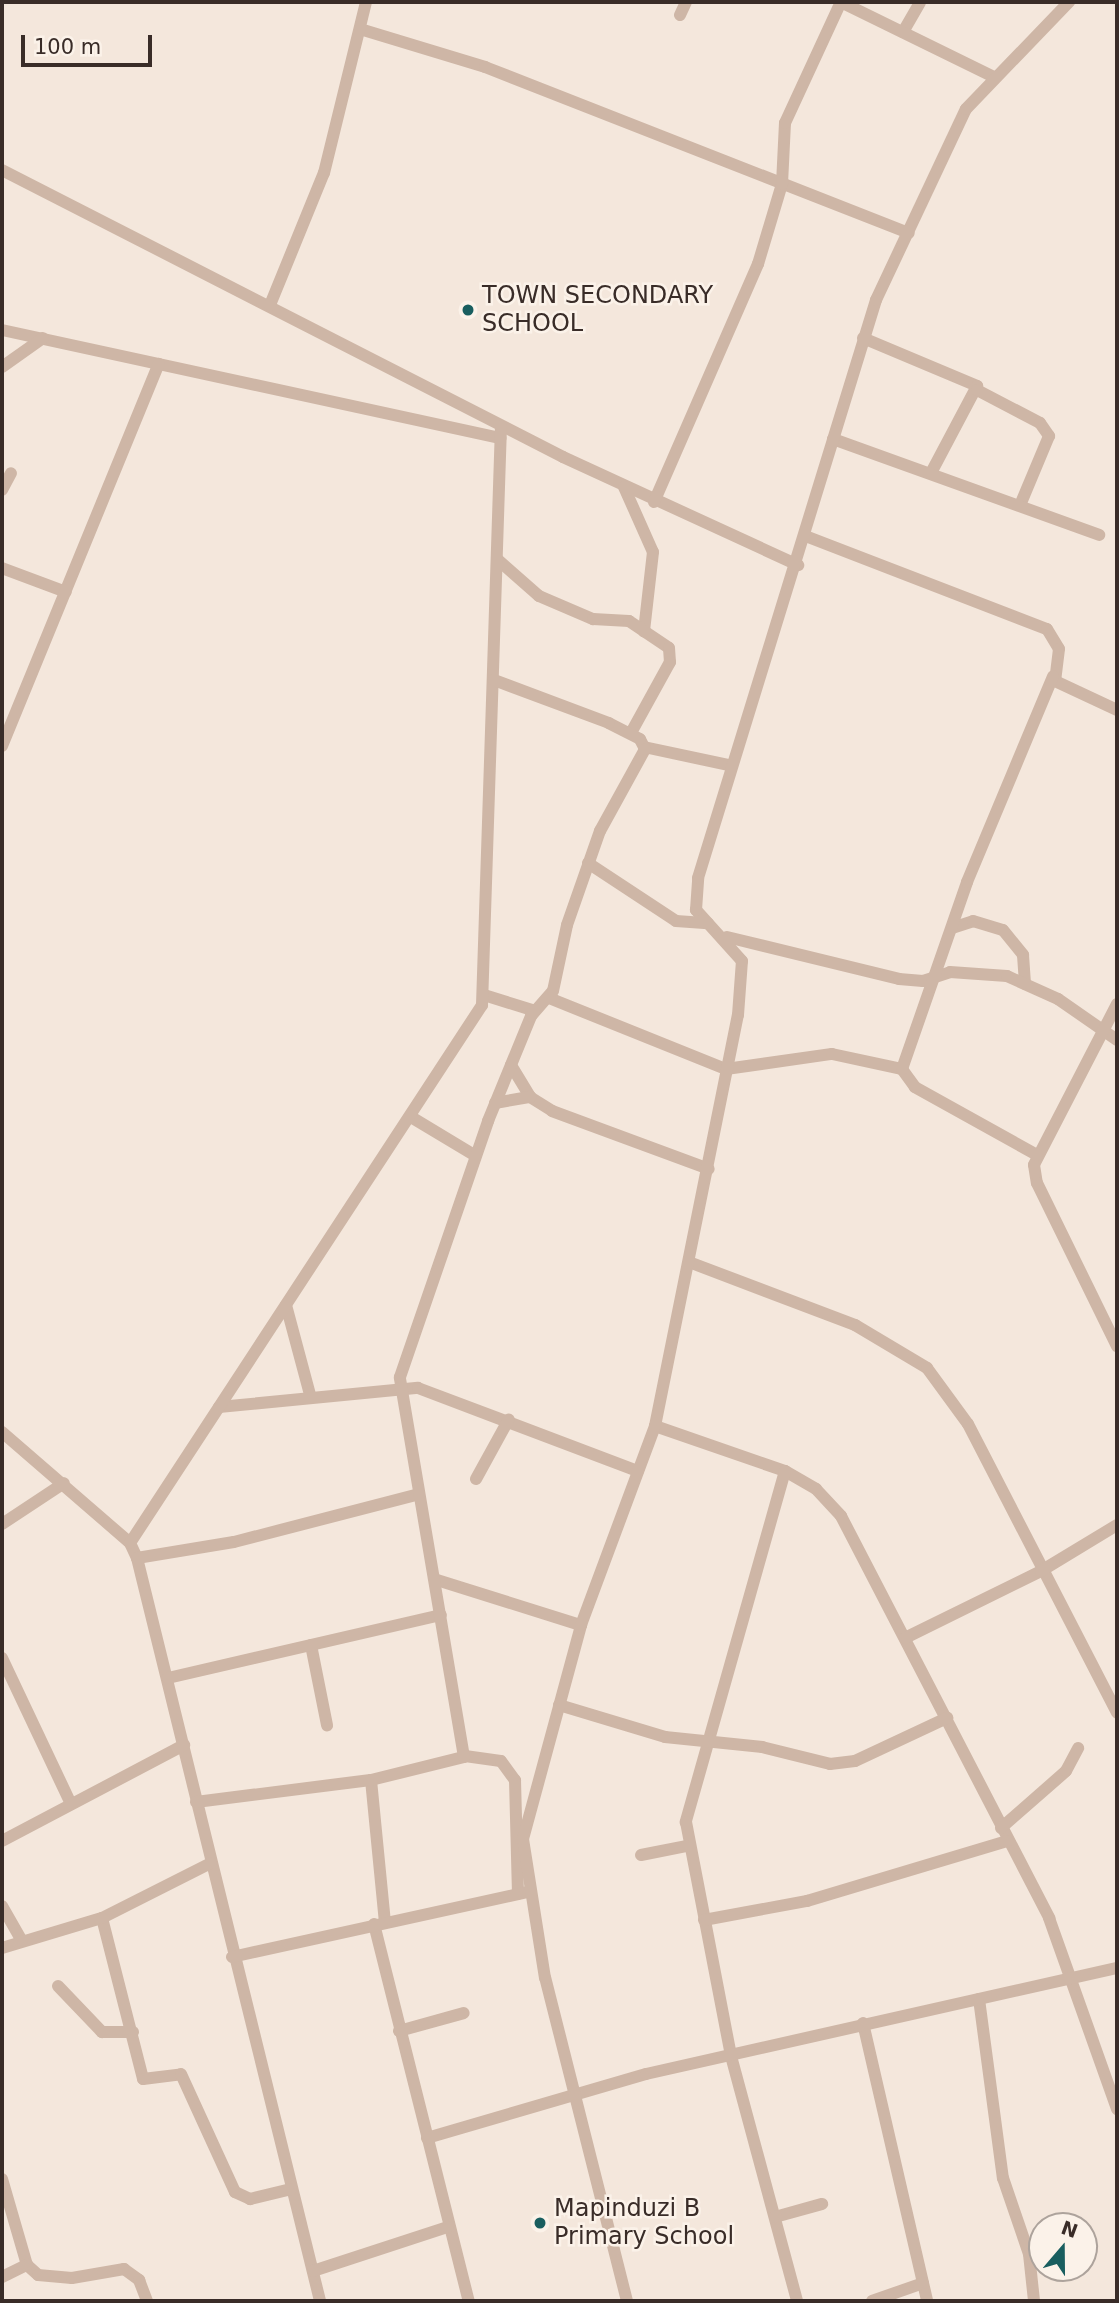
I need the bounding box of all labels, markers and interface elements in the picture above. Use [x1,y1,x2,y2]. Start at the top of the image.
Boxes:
scale bar [24,21,156,65]
text: 100 m [34,35,101,59]
place label: TOWN SECONDARY SCHOOL [482,282,713,338]
marker: TOWN SECONDARY SCHOOL [460,302,476,318]
place label: Mapinduzi B Primary School [554,2195,734,2251]
north arrow [1028,2212,1098,2282]
marker: Mapinduzi B Primary School [532,2215,548,2231]
text: N [1058,2216,1081,2242]

